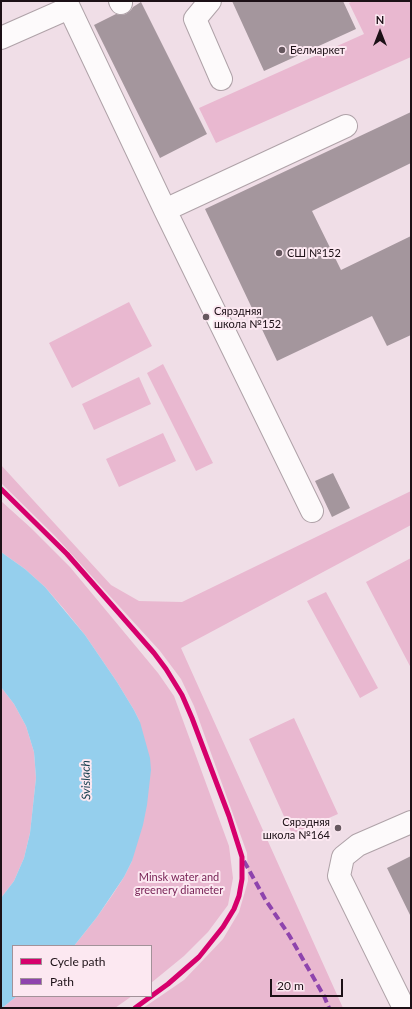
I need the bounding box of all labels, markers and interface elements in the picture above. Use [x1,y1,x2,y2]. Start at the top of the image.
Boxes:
north arrow [360,12,400,52]
text: N [376,13,384,26]
place label: Белмаркет [290,43,345,57]
marker: Белмаркет [277,45,287,55]
place label: СШ №152 [287,246,341,260]
marker: СШ №152 [274,248,284,258]
place label: Сярэдняя школа №152 [214,304,281,330]
marker: Сярэдняя школа №152 [201,312,211,322]
water label: Svislach [78,760,94,800]
place label: Сярэдняя школа №164 [263,815,330,841]
marker: Сярэдняя школа №164 [333,823,343,833]
park label: Minsk water and greenery diameter [135,870,223,896]
legend [12,945,152,997]
text: Cycle path [50,954,105,969]
scale bar [272,971,345,997]
text: Path [50,974,74,989]
text: 20 m [277,978,304,993]

